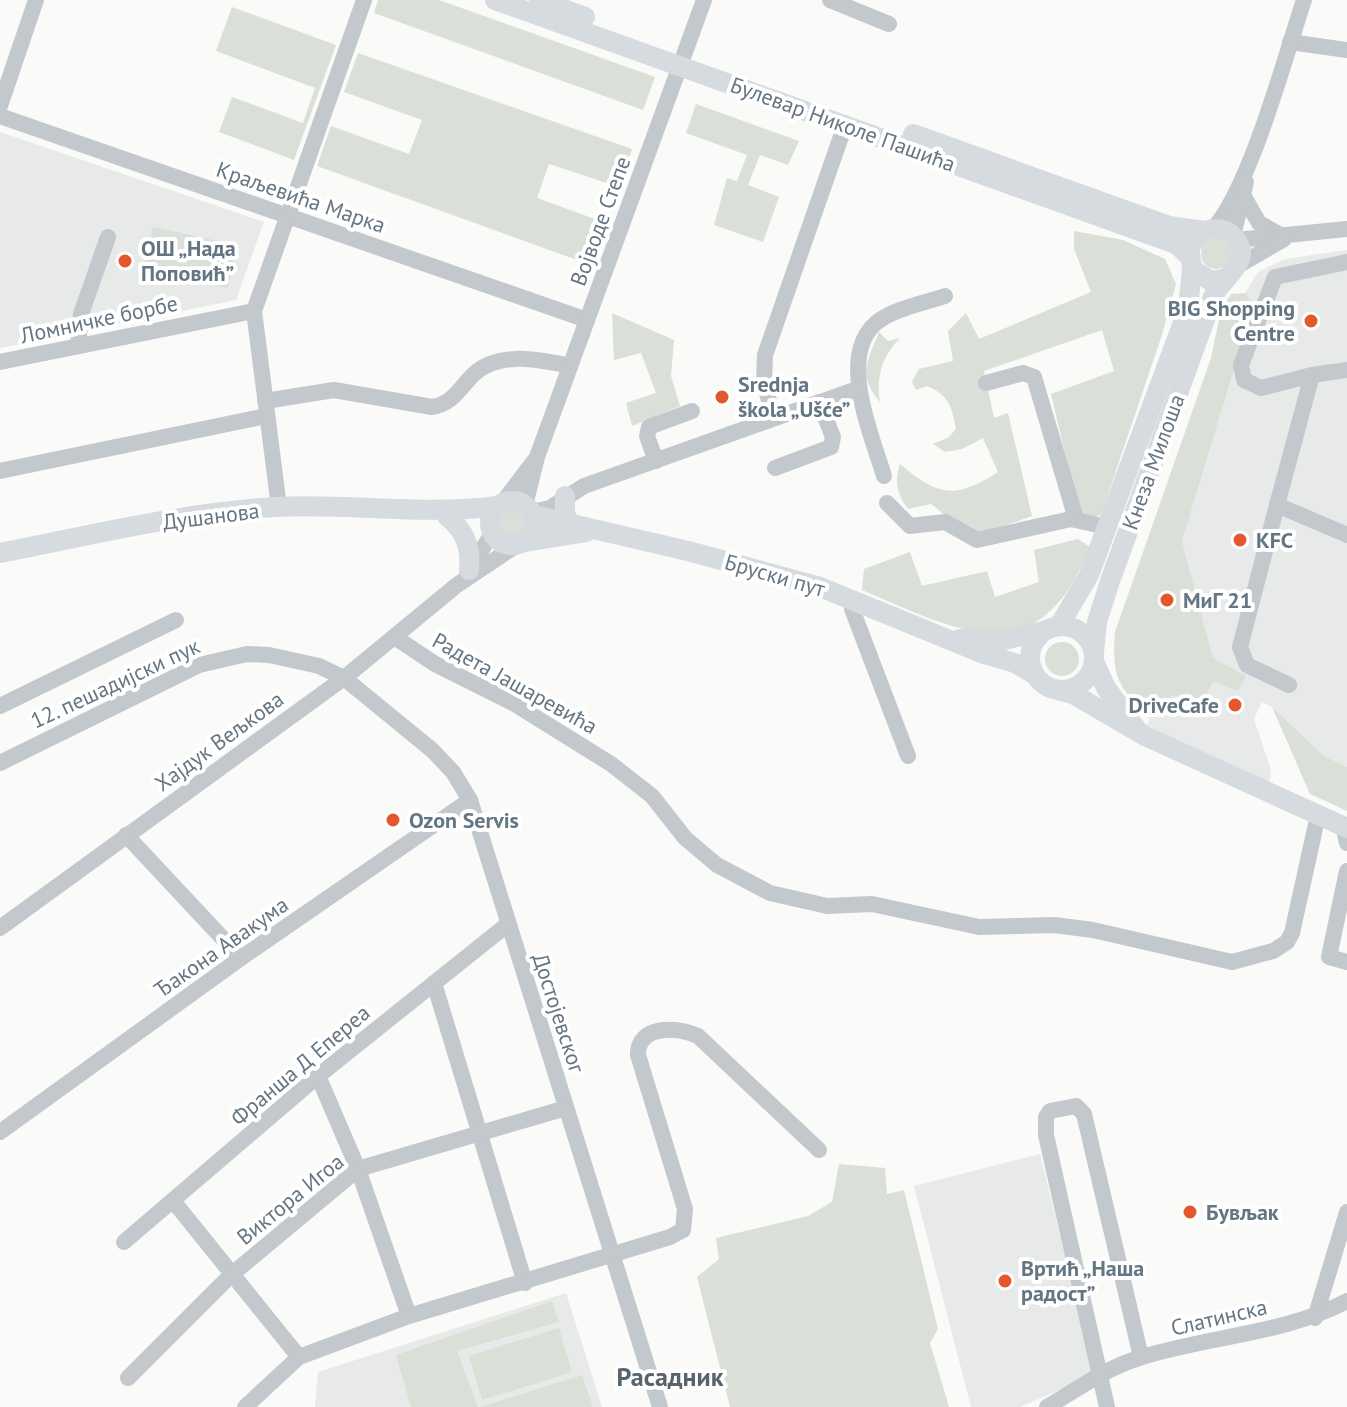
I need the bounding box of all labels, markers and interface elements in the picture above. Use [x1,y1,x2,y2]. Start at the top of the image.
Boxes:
street label: Булевар Николе Пашића [727,70,959,178]
street label: Војводе Степе [564,152,636,290]
street label: Краљевића Марка [213,155,389,239]
place label: ОШ „Нада Поповић” [141,234,236,287]
marker: ОШ „Нада Поповић” [116,252,134,270]
street label: Ломничке борбе [17,289,180,350]
place label: BIG Shopping Centre [1168,294,1295,347]
marker: BIG Shopping Centre [1302,312,1320,330]
place label: Srednja škola „Ušće” [738,370,850,423]
marker: Srednja škola „Ušće” [713,388,731,406]
street label: Кнеза Милоша [1116,390,1190,534]
street label: Душанова [161,496,261,536]
place label: KFC [1256,526,1293,554]
marker: KFC [1231,531,1249,549]
street label: Бруски пут [722,547,829,603]
place label: МиГ 21 [1183,586,1252,614]
marker: МиГ 21 [1158,591,1176,609]
street label: Радета Јашаревића [428,626,602,740]
street label: 12. пешадијски пук [26,631,205,734]
street label: Хајдук Вељкова [149,685,289,797]
place label: DriveCafe [1129,691,1219,719]
marker: DriveCafe [1226,696,1244,714]
place label: Ozon Servis [409,806,519,834]
marker: Ozon Servis [384,811,402,829]
street label: Ђакона Авакума [148,890,294,1004]
street label: Достојевског [527,950,592,1077]
street label: Франша Д Епереа [225,998,375,1132]
street label: Виктора Игоа [231,1147,349,1251]
place label: Бувљак [1206,1198,1279,1226]
marker: Бувљак [1181,1203,1199,1221]
place label: Вртић „Наша радост” [1021,1254,1144,1307]
marker: Вртић „Наша радост” [996,1272,1014,1290]
street label: Слатинска [1168,1292,1270,1342]
district label: Расадник [617,1360,724,1393]

